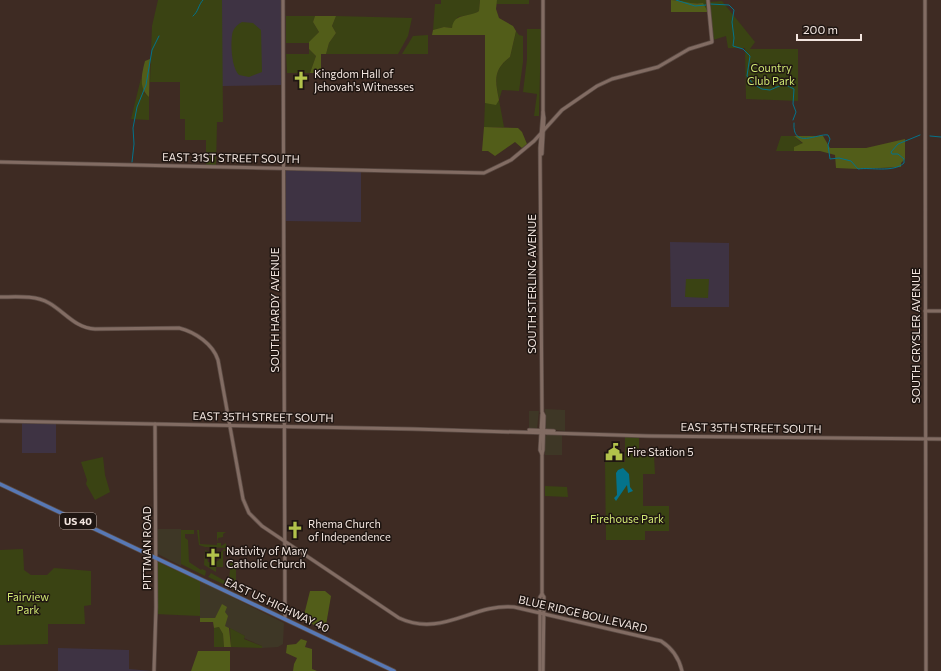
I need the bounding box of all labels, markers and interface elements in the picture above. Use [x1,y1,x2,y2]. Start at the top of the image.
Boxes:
scale bar [797,16,861,42]
text: 200 m [803,22,838,36]
park label: Country Club Park [747,61,795,87]
place label: Kingdom Hall of Jehovah's Witnesses [314,67,414,94]
church icon: Kingdom Hall of Jehovah's Witnesses [291,70,311,90]
street label: EAST 31ST STREET SOUTH [162,150,300,165]
street label: SOUTH STERLING AVENUE [525,214,538,354]
street label: SOUTH HARDY AVENUE [268,248,281,372]
street label: SOUTH CRYSLER AVENUE [909,269,922,403]
street label: EAST 35TH STREET SOUTH [192,409,334,424]
street label: EAST 35TH STREET SOUTH [680,420,822,435]
public building icon: Fire Station 5 [604,442,624,462]
place label: Fire Station 5 [627,445,694,458]
street label: PITTMAN ROAD [140,506,153,590]
park label: Firehouse Park [590,512,664,525]
road number: US 40 [60,513,96,529]
place label: Rhema Church of Independence [308,517,391,543]
church icon: Rhema Church of Independence [285,520,305,540]
place label: Nativity of Mary Catholic Church [226,544,308,570]
church icon: Nativity of Mary Catholic Church [203,547,223,567]
street label: EAST US HIGHWAY 40 [223,575,332,635]
park label: Fairview Park [7,590,49,616]
street label: BLUE RIDGE BOULEVARD [517,592,649,635]

